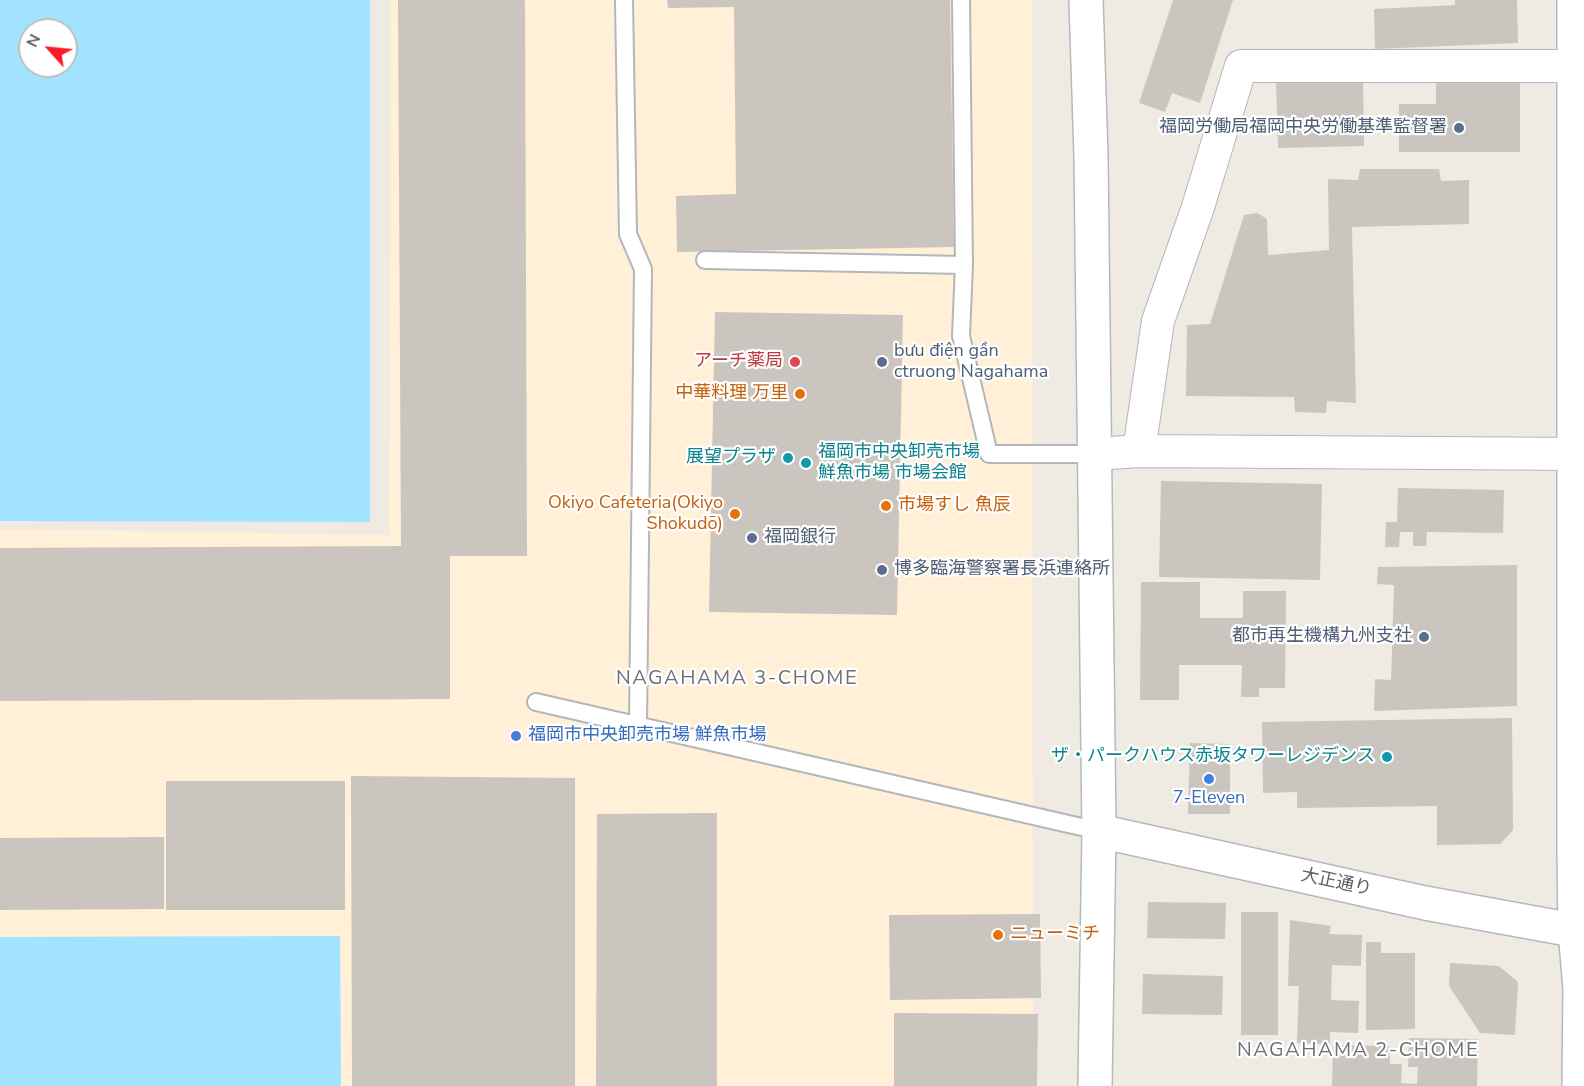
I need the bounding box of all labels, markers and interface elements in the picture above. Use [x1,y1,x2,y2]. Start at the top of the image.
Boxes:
north arrow [18,18,78,78]
text: N [21,30,46,51]
place label: 福岡労働局福岡中央労働基準監督署 [1159,117,1447,139]
marker: 福岡労働局福岡中央労働基準監督署 [1452,121,1466,135]
place label: bưu điện gần ctruong Nagahama [894,341,1048,384]
place label: アーチ薬局 [694,351,783,373]
marker: アーチ薬局 [788,355,802,369]
marker: bưu điện gần ctruong Nagahama [875,355,889,369]
place label: 中華料理 万里 [675,383,788,405]
marker: 中華料理 万里 [793,387,807,401]
place label: 福岡市中央卸売市場 鮮魚市場 市場会館 [818,442,980,484]
place label: 展望プラザ [686,447,776,469]
marker: 展望プラザ [781,451,795,465]
marker: 福岡市中央卸売市場 鮮魚市場 市場会館 [799,456,813,470]
place label: Okiyo Cafeteria(Okiyo Shokudō) [548,493,723,536]
place label: 市場すし 魚辰 [898,495,1011,517]
marker: 市場すし 魚辰 [879,499,893,513]
marker: Okiyo Cafeteria(Okiyo Shokudō) [728,507,742,521]
place label: 福岡銀行 [764,527,836,549]
marker: 福岡銀行 [745,531,759,545]
place label: 博多臨海警察署長浜連絡所 [894,559,1110,581]
marker: 博多臨海警察署長浜連絡所 [875,563,889,577]
place label: 都市再生機構九州支社 [1232,626,1412,648]
marker: 都市再生機構九州支社 [1417,630,1431,644]
district label: NAGAHAMA 3-CHOME [616,667,858,691]
place label: 福岡市中央卸売市場 鮮魚市場 [528,725,767,747]
marker: 福岡市中央卸売市場 鮮魚市場 [509,729,523,743]
place label: ザ・パークハウス赤坂タワーレジデンス [1051,746,1375,768]
marker: ザ・パークハウス赤坂タワーレジデンス [1380,750,1394,764]
marker: 7-Eleven [1202,772,1216,786]
place label: 7-Eleven [1173,788,1245,810]
street label: 大正通り [1299,865,1373,901]
place label: ニューミチ [1010,924,1100,946]
marker: ニューミチ [991,928,1005,942]
district label: NAGAHAMA 2-CHOME [1237,1039,1479,1063]

